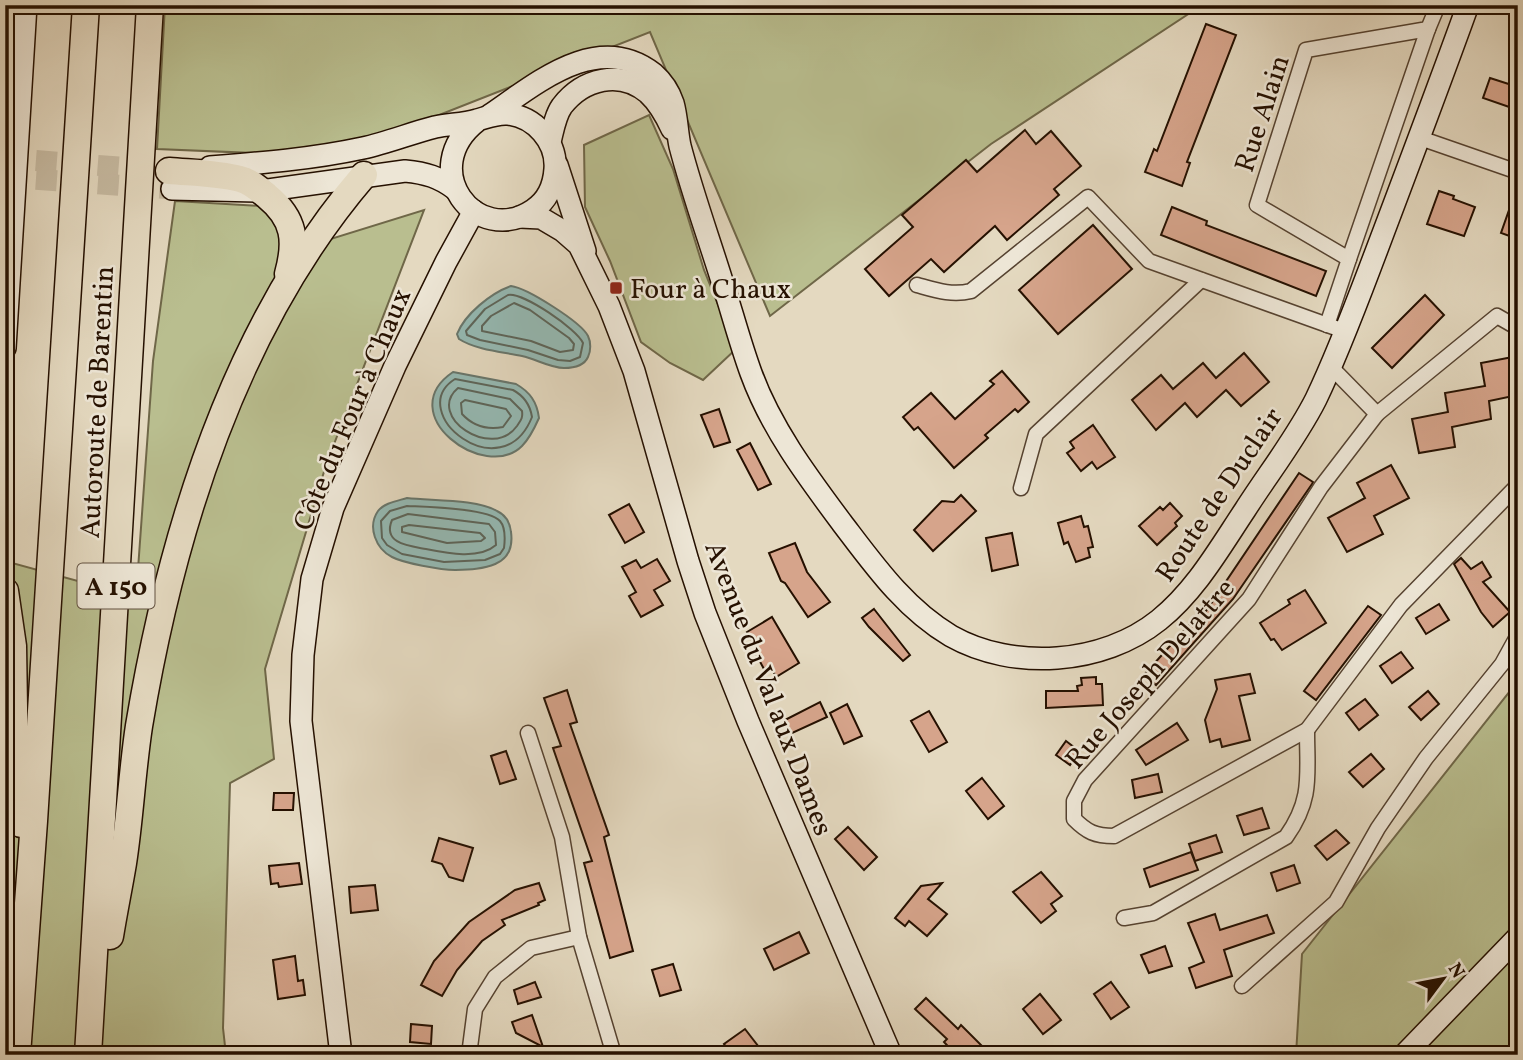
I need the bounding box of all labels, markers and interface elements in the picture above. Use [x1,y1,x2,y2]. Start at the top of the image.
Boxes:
street label: Rue Alain [1226,50,1301,177]
street label: Autoroute de Barentin [72,265,125,539]
place label: Four à Chaux [630,271,791,310]
marker: Four à Chaux [608,280,624,296]
street label: Côte du Four à Chaux [285,283,422,537]
street label: Route de Duclair [1147,400,1293,590]
street label: Avenue du Val aux Dames [693,536,842,842]
road number: A 150 [78,564,154,608]
street label: Rue Joseph Delattre [1057,571,1245,778]
north arrow [1408,944,1478,1014]
text: N [1441,958,1471,984]

